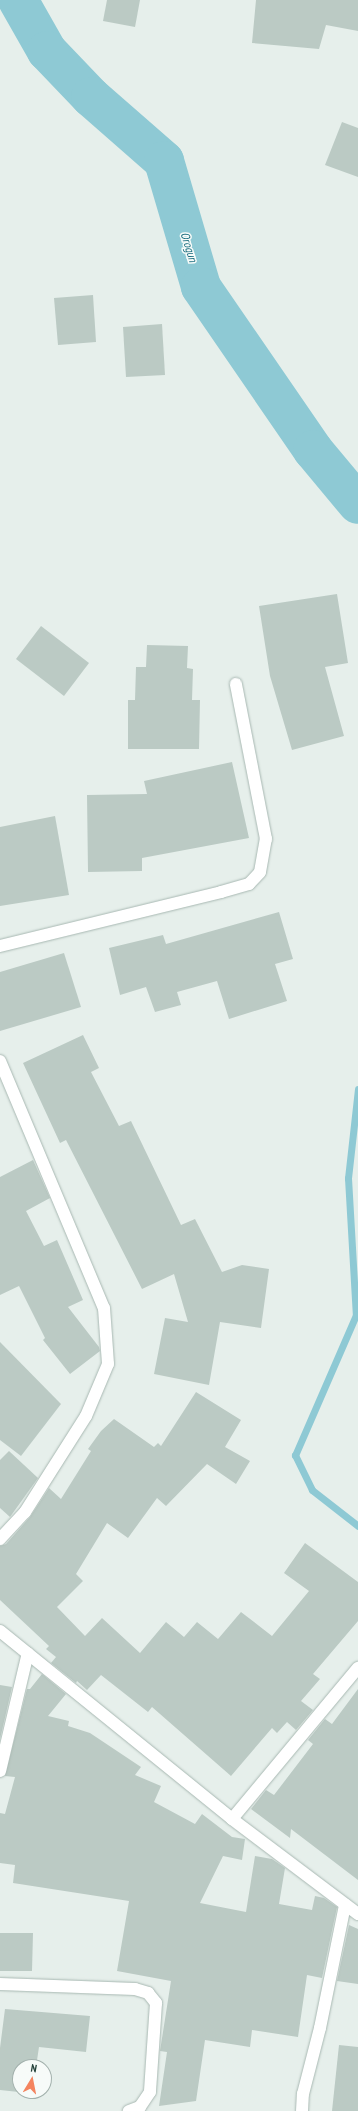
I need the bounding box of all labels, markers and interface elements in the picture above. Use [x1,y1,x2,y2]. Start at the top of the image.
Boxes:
water label: Orogun [178,230,200,264]
north arrow [12,2059,52,2099]
text: N [30,2061,38,2076]

